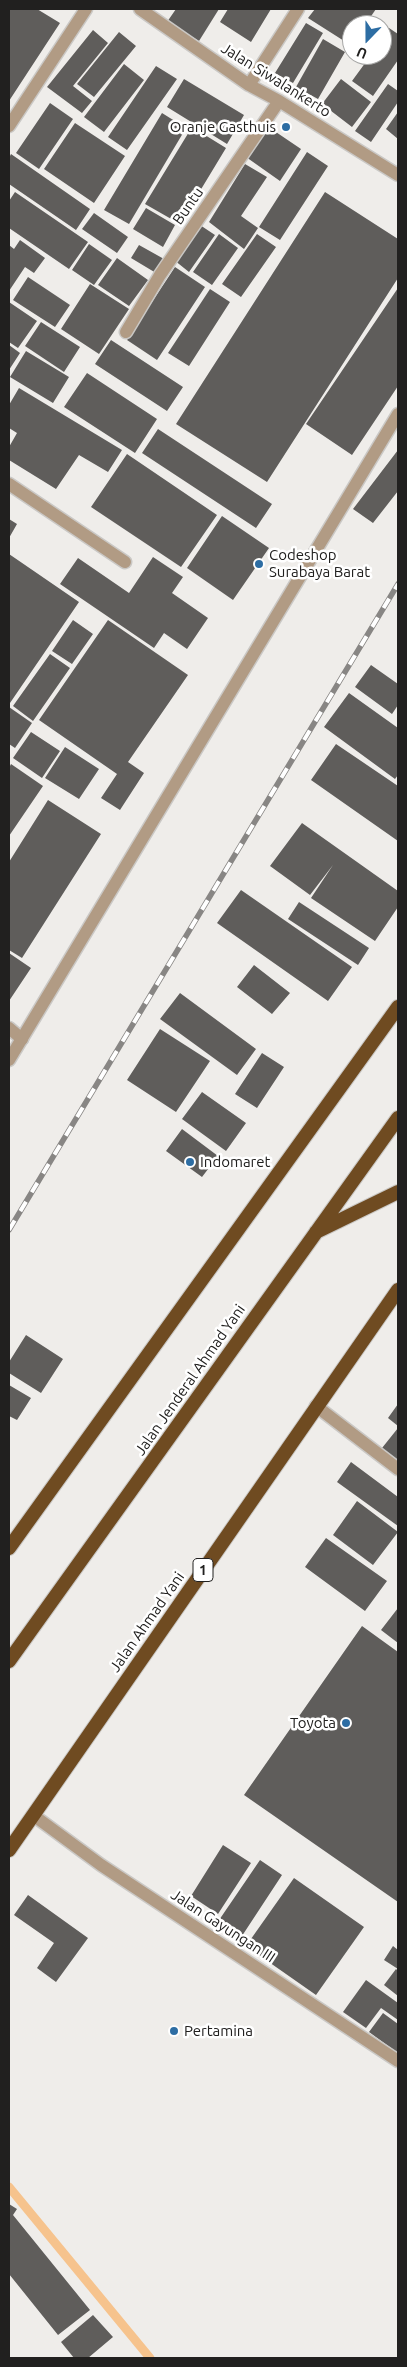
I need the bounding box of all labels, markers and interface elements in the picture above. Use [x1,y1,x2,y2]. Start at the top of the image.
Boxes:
north arrow [342,15,392,65]
street label: Jalan Siwalankerto [218,39,334,121]
text: U [354,44,369,62]
place label: Oranje Gasthuis [170,118,276,136]
marker: Oranje Gasthuis [280,121,292,133]
street label: Buntu [169,184,207,228]
place label: Codeshop Surabaya Barat [269,546,370,581]
marker: Codeshop Surabaya Barat [253,558,265,570]
place label: Indomaret [200,1153,270,1171]
marker: Indomaret [184,1156,196,1168]
street label: Jalan Jenderal Ahmad Yani [131,1301,249,1459]
road number: 1 [193,1558,213,1582]
street label: Jalan Ahmad Yani [106,1568,188,1676]
place label: Toyota [290,1714,336,1732]
marker: Toyota [340,1717,352,1729]
street label: Jalan Gayungan III [168,1886,278,1966]
place label: Pertamina [184,2022,253,2040]
marker: Pertamina [168,2025,180,2037]

